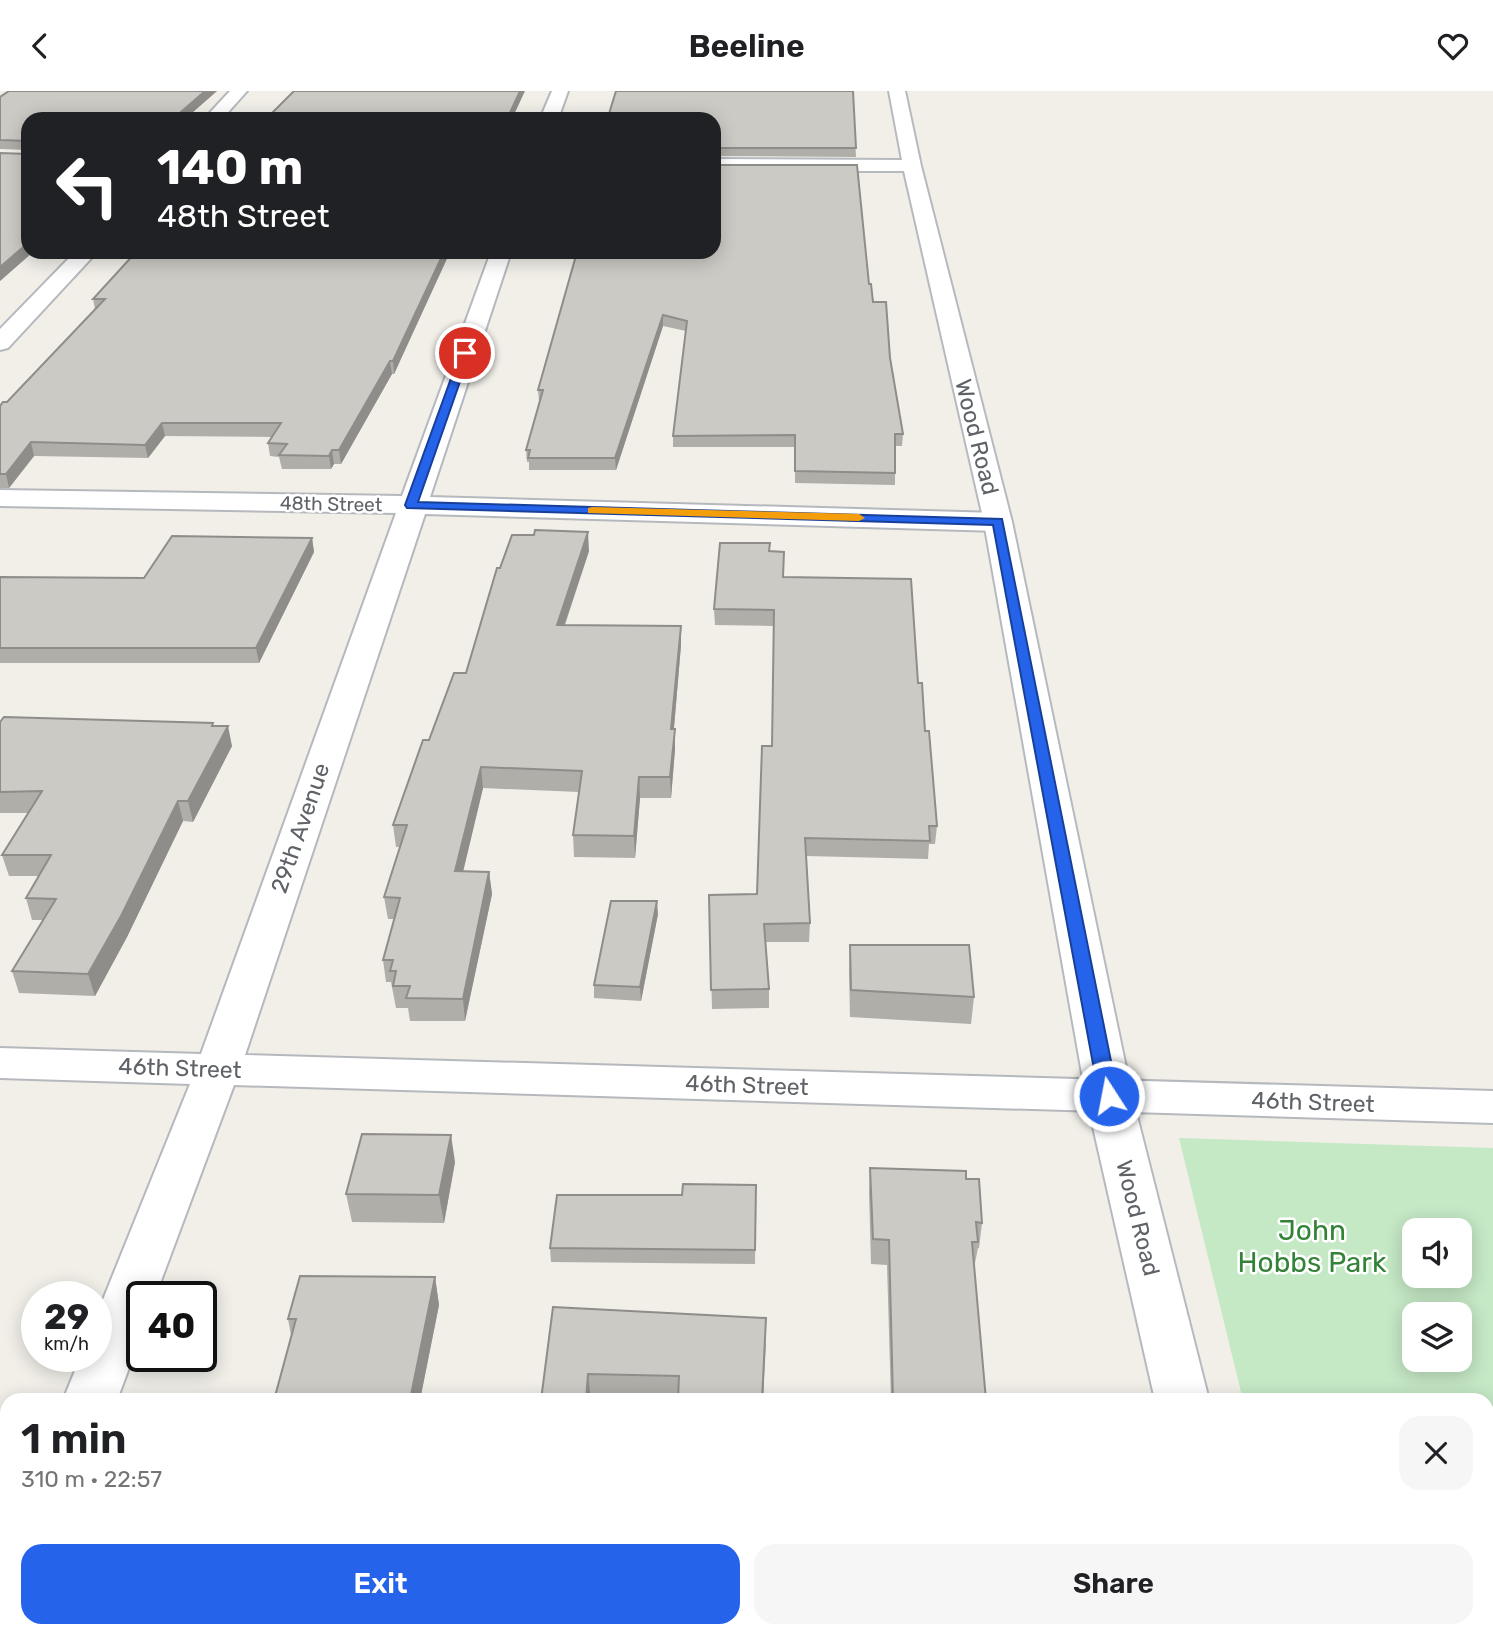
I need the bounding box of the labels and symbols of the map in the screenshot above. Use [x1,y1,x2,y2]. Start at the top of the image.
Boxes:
pin [435,323,495,383]
street label: Wood Road [949,376,1005,498]
street label: 48th Street [280,492,383,516]
street label: 29th Avenue [265,759,335,897]
street label: 46th Street [118,1052,242,1084]
position arrow [1072,1059,1146,1133]
street label: 46th Street [685,1069,809,1101]
street label: 46th Street [1251,1086,1375,1118]
street label: Wood Road [1110,1157,1166,1279]
park label: John Hobbs Park [1238,1214,1387,1279]
speed limit sign: 40 [126,1281,217,1372]

